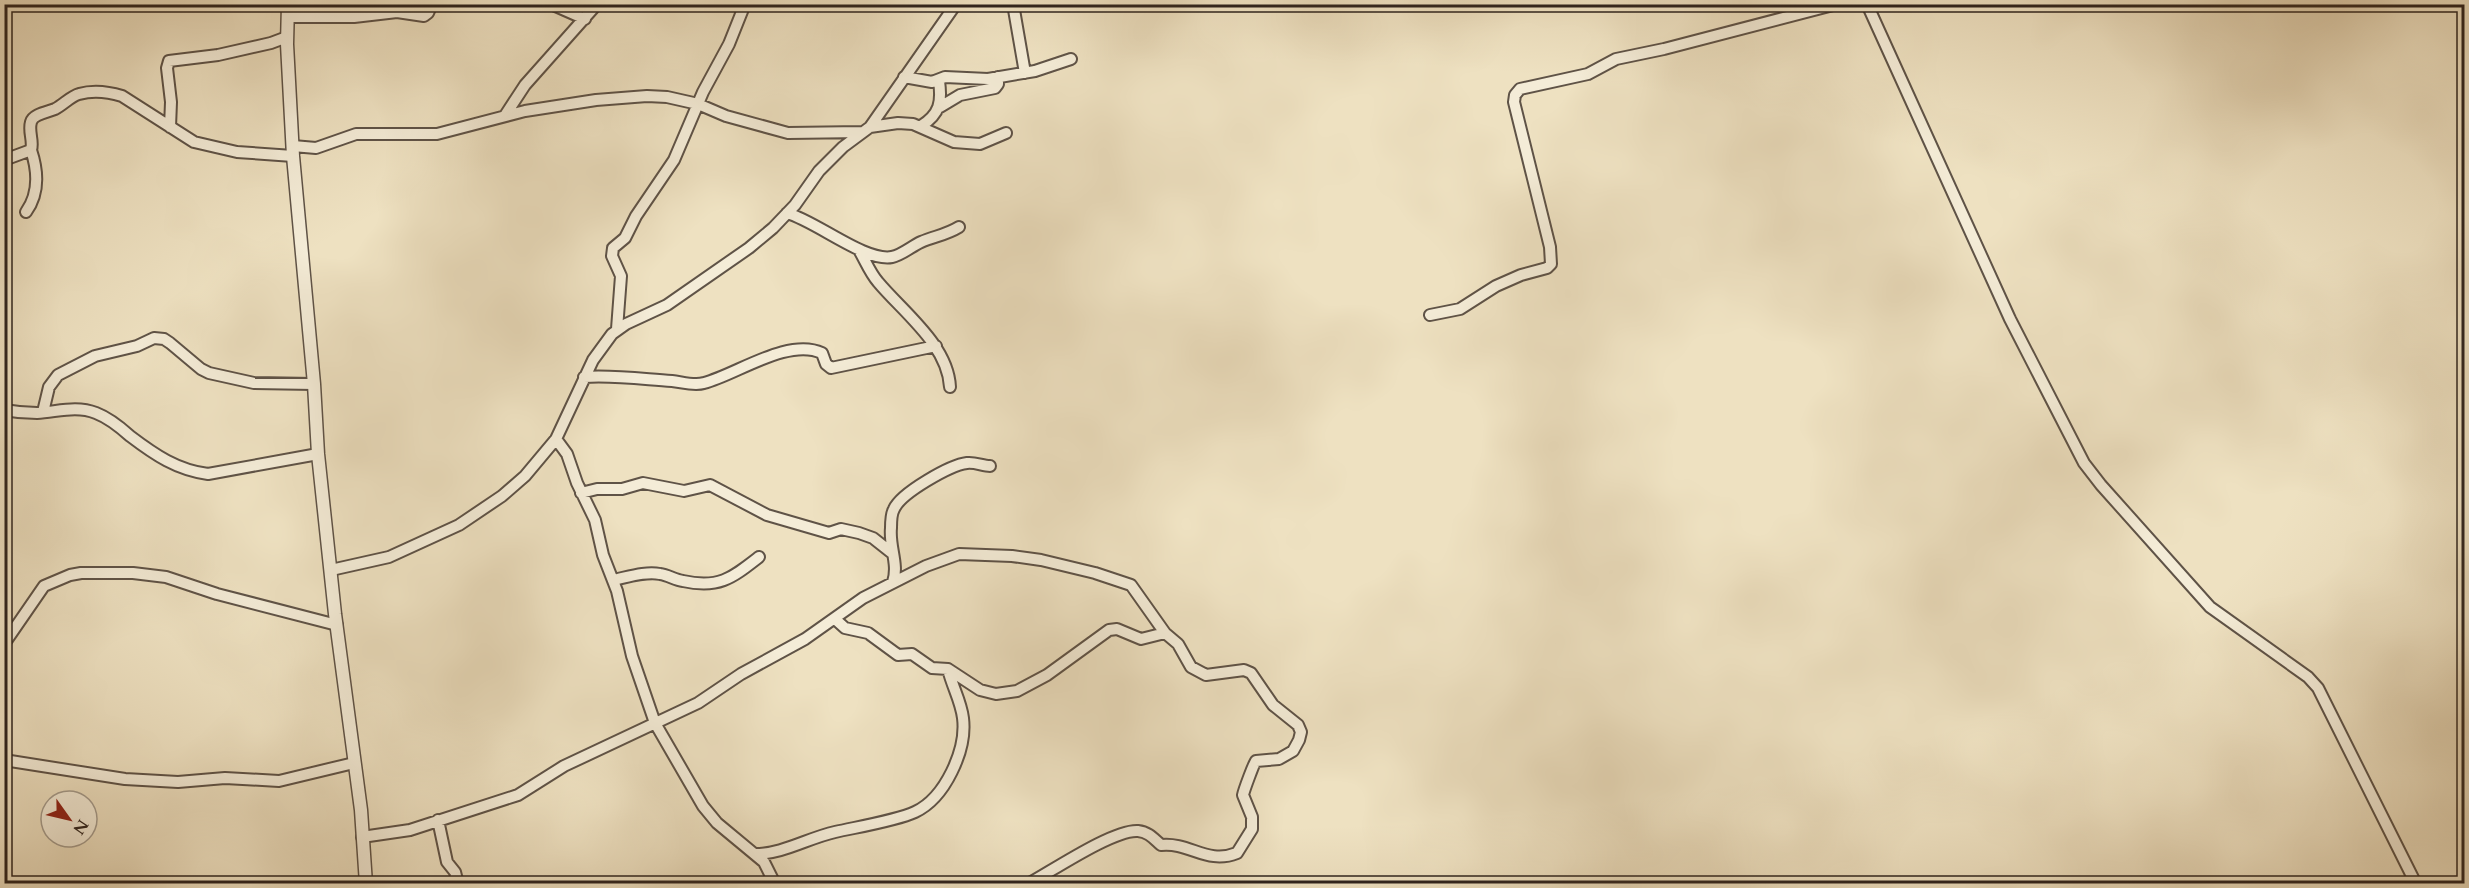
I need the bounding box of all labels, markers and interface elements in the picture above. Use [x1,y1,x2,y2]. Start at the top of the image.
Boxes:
north arrow [39,789,99,849]
text: N [68,815,94,839]

